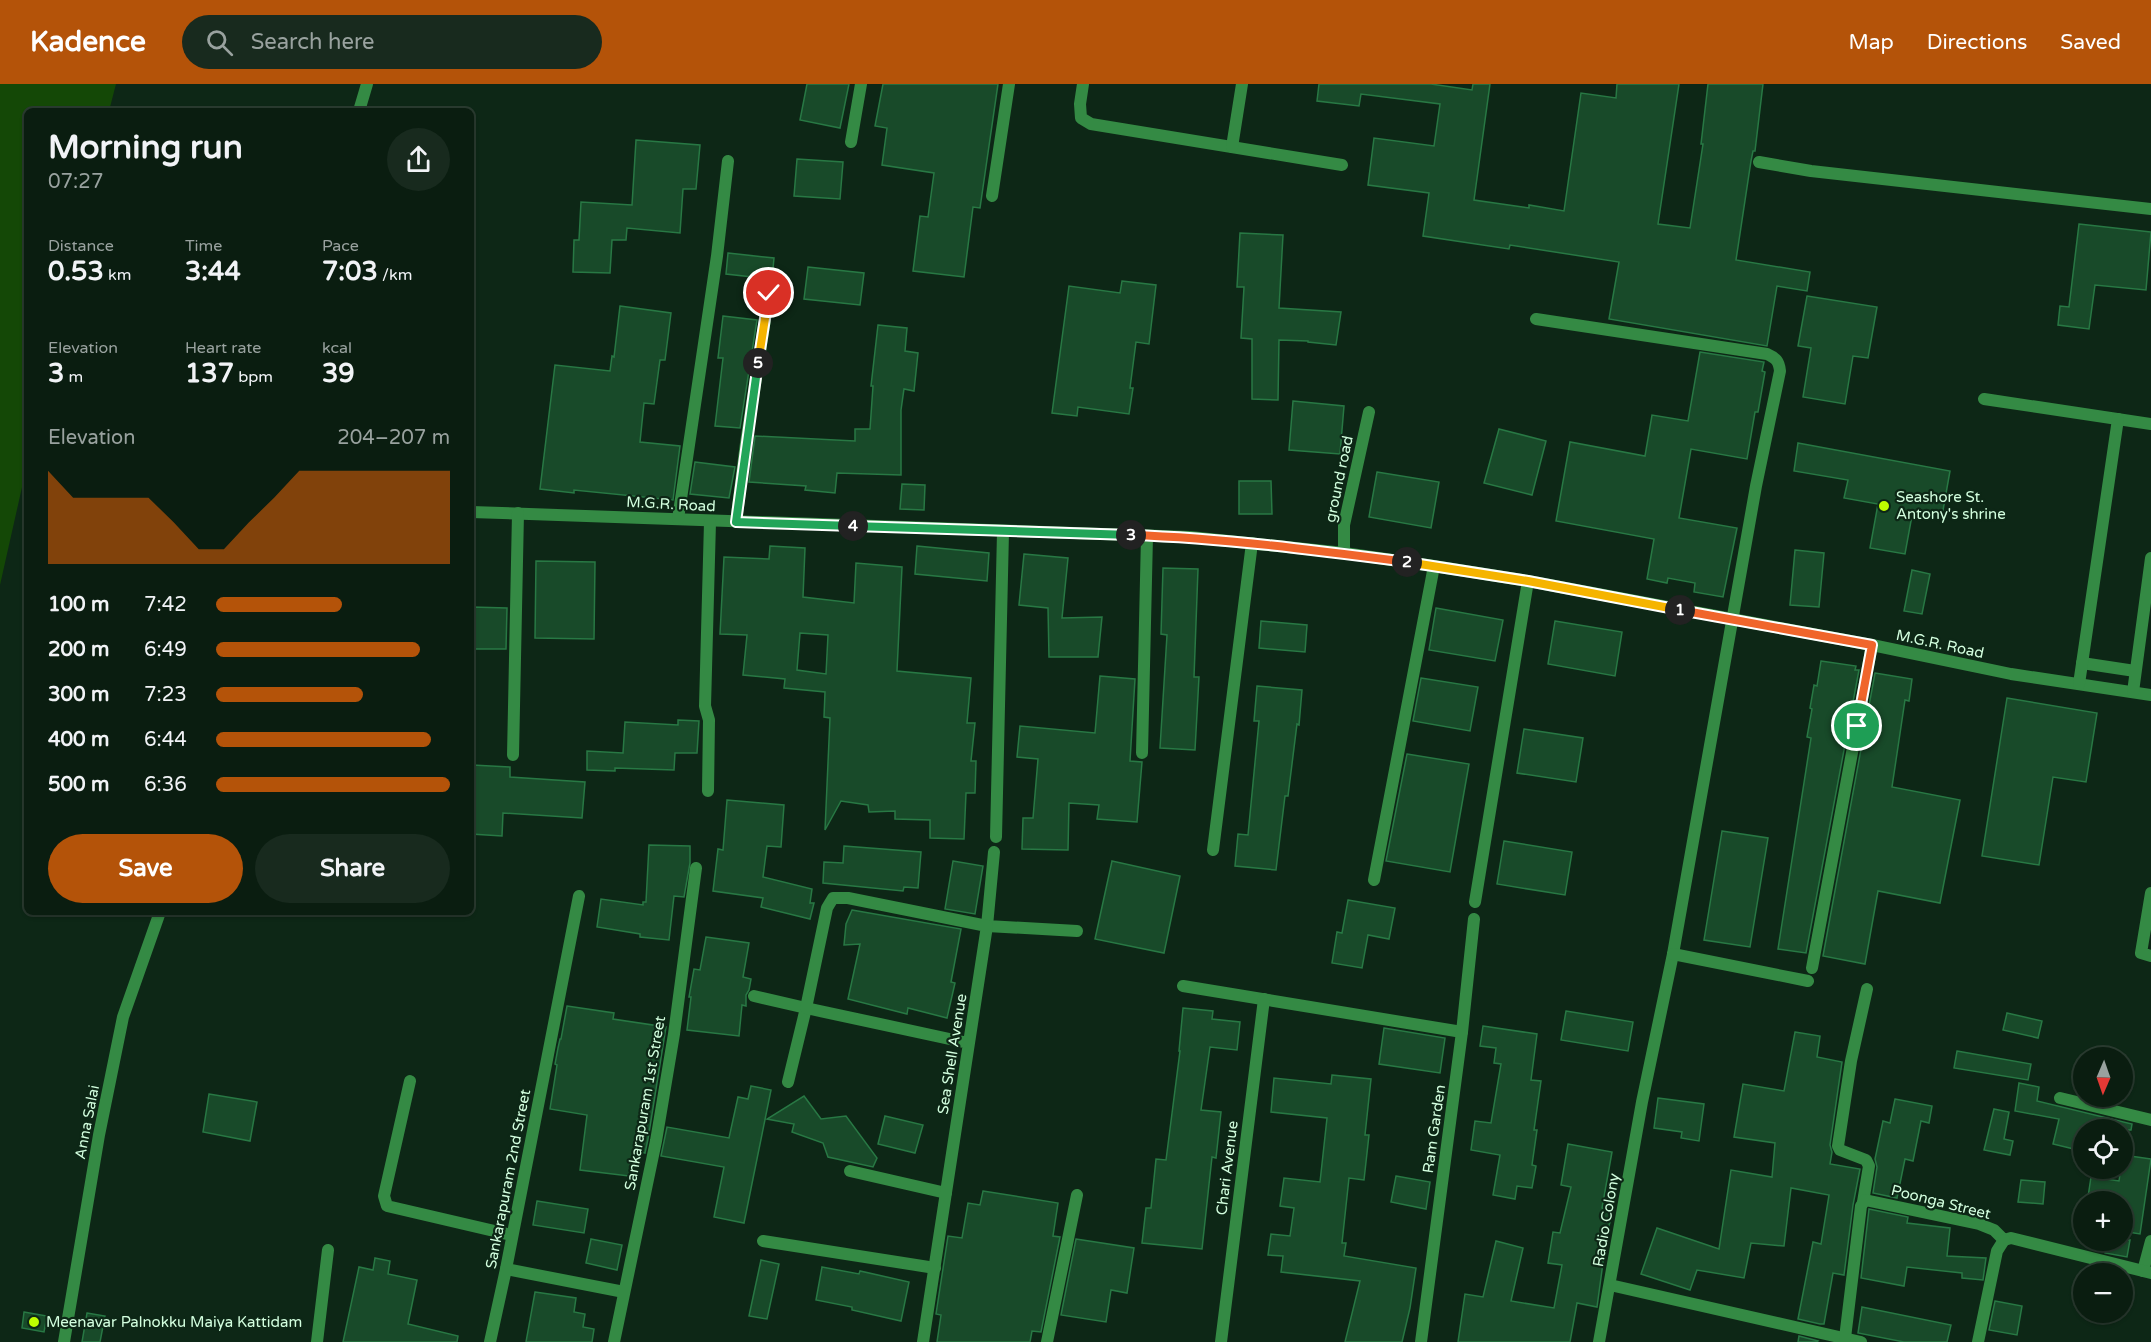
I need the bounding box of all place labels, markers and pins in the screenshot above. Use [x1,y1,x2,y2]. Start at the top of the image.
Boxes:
pin [743,267,794,318]
pin: 5 [743,348,773,378]
place label: Seashore St. Antony's shrine [1896,488,2006,523]
marker: Seashore St. Antony's shrine [1877,499,1891,513]
pin: 4 [838,511,868,541]
pin: 3 [1116,520,1146,550]
pin: 2 [1392,547,1422,577]
pin: 1 [1665,595,1695,625]
pin [1831,700,1882,751]
place label: Meenavar Palnokku Maiya Kattidam [46,1313,302,1331]
marker: Meenavar Palnokku Maiya Kattidam [27,1315,41,1329]

